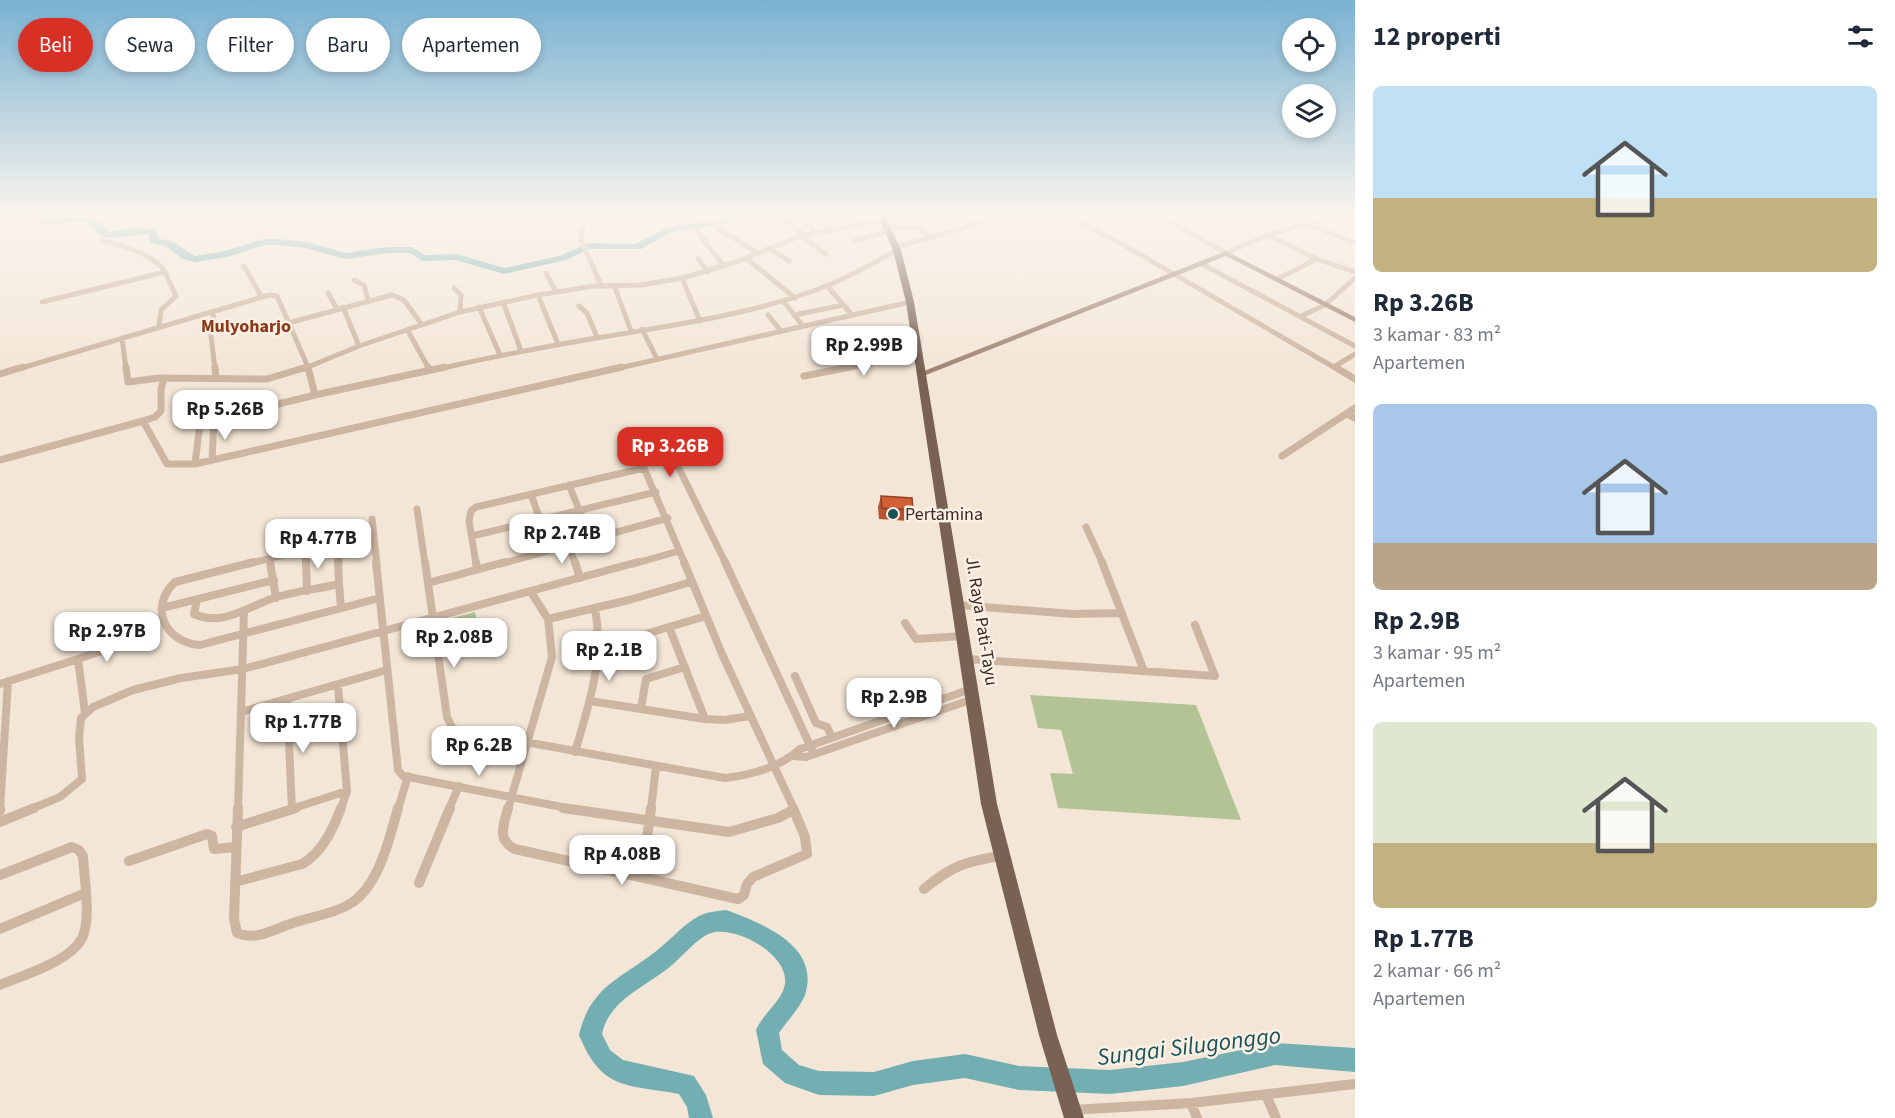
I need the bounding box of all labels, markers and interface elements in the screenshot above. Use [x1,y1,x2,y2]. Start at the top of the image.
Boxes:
chip: Beli [18,18,93,72]
chip: Sewa [105,18,195,72]
chip: Filter [207,18,294,72]
chip: Baru [306,18,390,72]
chip: Apartemen [402,18,541,72]
map controls [1282,18,1336,138]
button: locate [1282,18,1336,72]
text: 12 properti [1373,18,1501,55]
icon: filters [1844,20,1877,53]
button: layers [1282,84,1336,138]
icon: home [1571,125,1679,233]
text: Rp 3.26B [1373,284,1474,321]
district label: Mulyoharjo [201,314,291,339]
text: 3 kamar · 83 m² [1373,321,1501,349]
pin: Rp 2.99B [802,326,926,377]
text: Rp 2.99B [825,331,903,359]
text: Apartemen [1373,349,1466,377]
pin: Rp 5.26B [163,390,287,441]
text: Rp 5.26B [186,395,264,423]
pin: Rp 3.26B [608,427,732,478]
text: Rp 3.26B [631,432,709,460]
icon: home [1571,443,1679,551]
place label: Pertamina [905,502,983,527]
marker: Pertamina [886,507,900,521]
pin: Rp 2.74B [500,514,624,565]
pin: Rp 4.77B [256,519,380,570]
text: Rp 2.74B [523,519,601,547]
text: Rp 4.77B [279,524,357,552]
street label: Jl. Raya Pati-Tayu [959,555,1004,687]
text: Rp 2.9B [1373,602,1460,639]
pin: Rp 2.97B [45,612,169,663]
text: Rp 2.97B [68,617,146,645]
pin: Rp 2.08B [392,618,516,669]
text: Rp 2.08B [415,623,493,651]
pin: Rp 2.1B [554,631,664,682]
text: Rp 2.1B [576,636,642,664]
text: 3 kamar · 95 m² [1373,639,1501,667]
text: Apartemen [1373,667,1466,695]
pin: Rp 2.9B [839,678,949,729]
text: Rp 2.9B [861,683,927,711]
pin: Rp 1.77B [241,703,365,754]
text: Rp 1.77B [264,708,342,736]
pin: Rp 6.2B [424,726,534,777]
text: Rp 6.2B [446,731,512,759]
icon: home [1571,761,1679,869]
pin: Rp 4.08B [560,835,684,886]
text: Rp 4.08B [583,840,661,868]
text: Rp 1.77B [1373,920,1474,957]
text: 2 kamar · 66 m² [1373,957,1501,985]
text: Apartemen [1373,985,1466,1013]
water label: Sungai Silugonggo [1095,1018,1283,1075]

